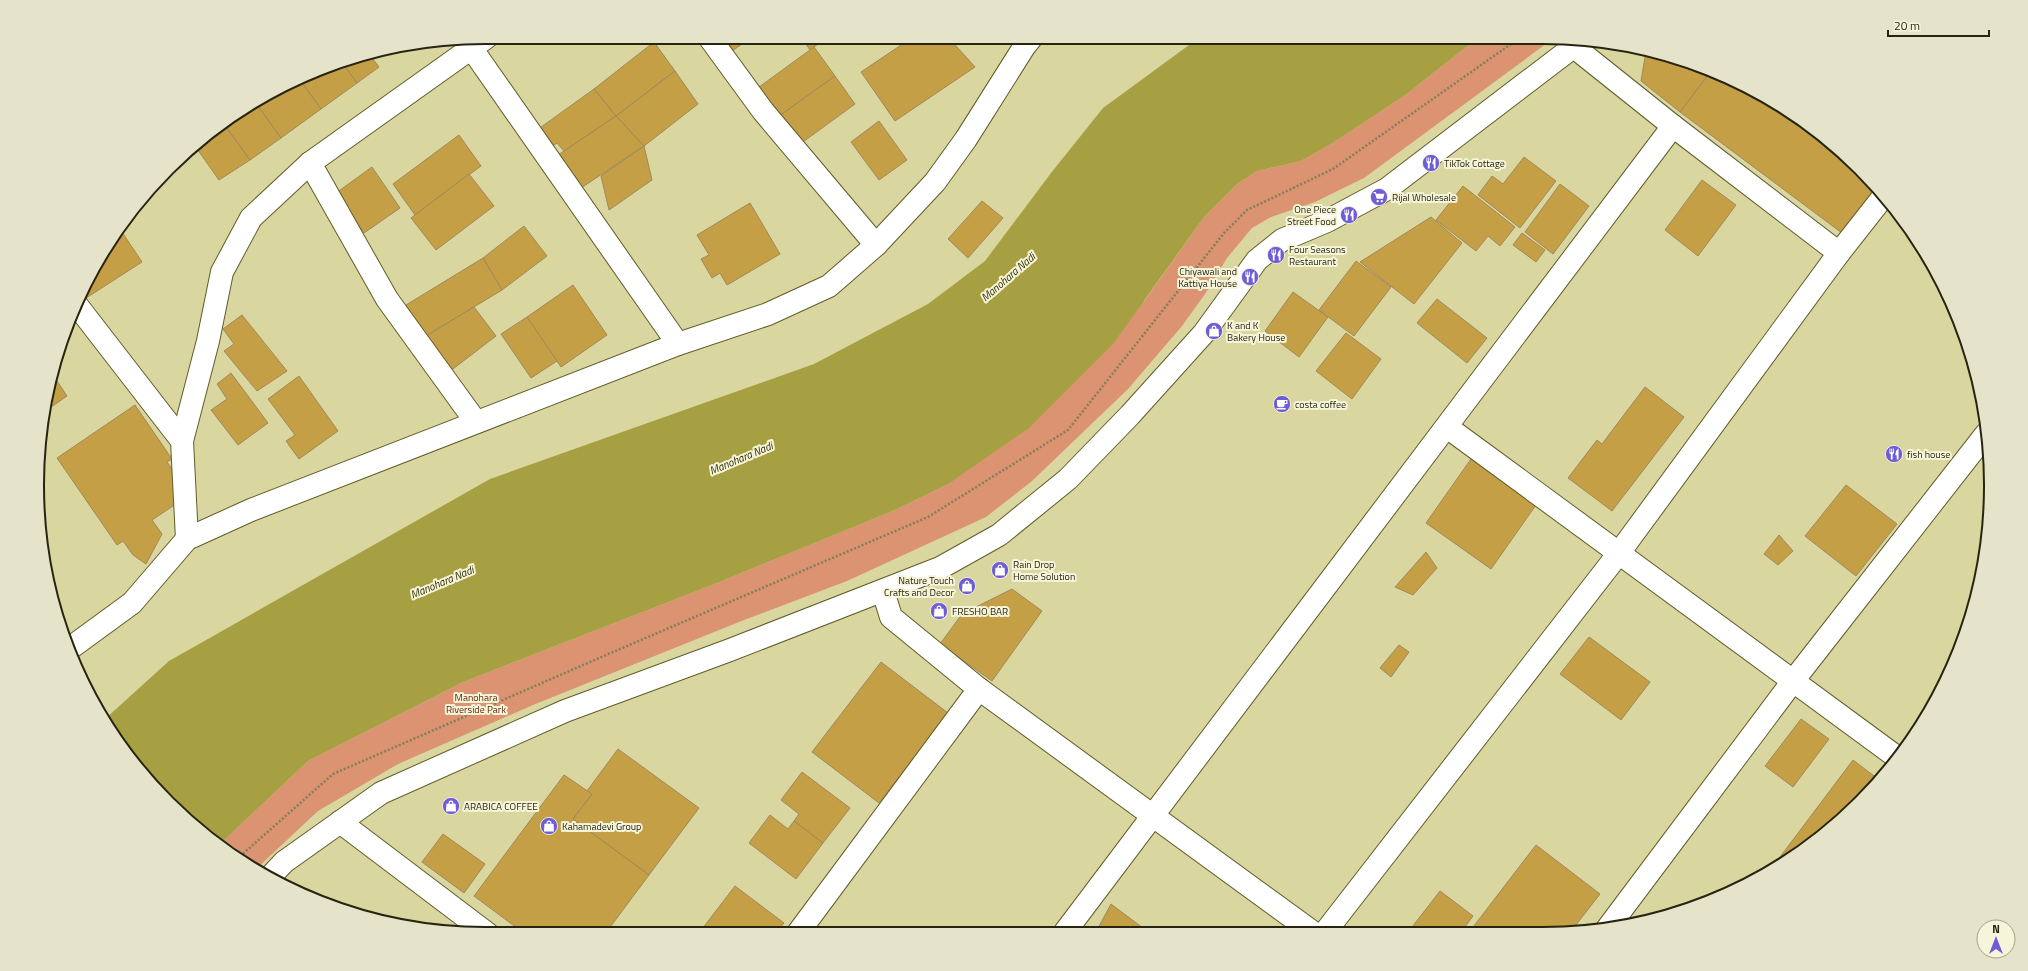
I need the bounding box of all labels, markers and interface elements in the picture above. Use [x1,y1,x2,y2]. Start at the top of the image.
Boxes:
scale bar [1888,12,1989,38]
text: 20 m [1894,16,1920,35]
restaurant icon: TikTok Cottage [1421,153,1441,173]
place label: TikTok Cottage [1444,156,1505,171]
supermarket icon: Rijal Wholesale [1369,187,1389,207]
place label: Rijal Wholesale [1392,190,1456,205]
place label: One Piece Street Food [1287,202,1336,229]
restaurant icon: One Piece Street Food [1339,205,1359,225]
place label: Four Seasons Restaurant [1289,242,1346,269]
restaurant icon: Four Seasons Restaurant [1266,245,1286,265]
water label: Manohara Nadi [977,248,1040,305]
place label: Chiyawali and Kattiya House [1178,264,1237,291]
restaurant icon: Chiyawali and Kattiya House [1240,267,1260,287]
place label: K and K Bakery House [1227,318,1285,345]
shop icon: K and K Bakery House [1204,321,1224,341]
cafe icon: costa coffee [1272,394,1292,414]
place label: costa coffee [1295,397,1346,412]
water label: Manohara Nadi [707,437,777,479]
restaurant icon: fish house [1884,444,1904,464]
place label: fish house [1907,447,1950,462]
place label: Rain Drop Home Solution [1013,557,1075,584]
shop icon: Rain Drop Home Solution [990,560,1010,580]
water label: Manohara Nadi [408,561,478,603]
place label: Nature Touch Crafts and Decor [884,573,955,600]
shop icon: Nature Touch Crafts and Decor [957,576,977,596]
shop icon: FRESHO BAR [929,601,949,621]
place label: FRESHO BAR [952,604,1008,619]
park label: Manohara Riverside Park [446,690,506,717]
shop icon: ARABICA COFFEE [441,796,461,816]
place label: ARABICA COFFEE [464,799,538,814]
shop icon: Kahamadevi Group [539,816,559,836]
place label: Kahamadevi Group [562,819,641,834]
north arrow [1976,919,2016,959]
text: N [1992,921,2000,937]

